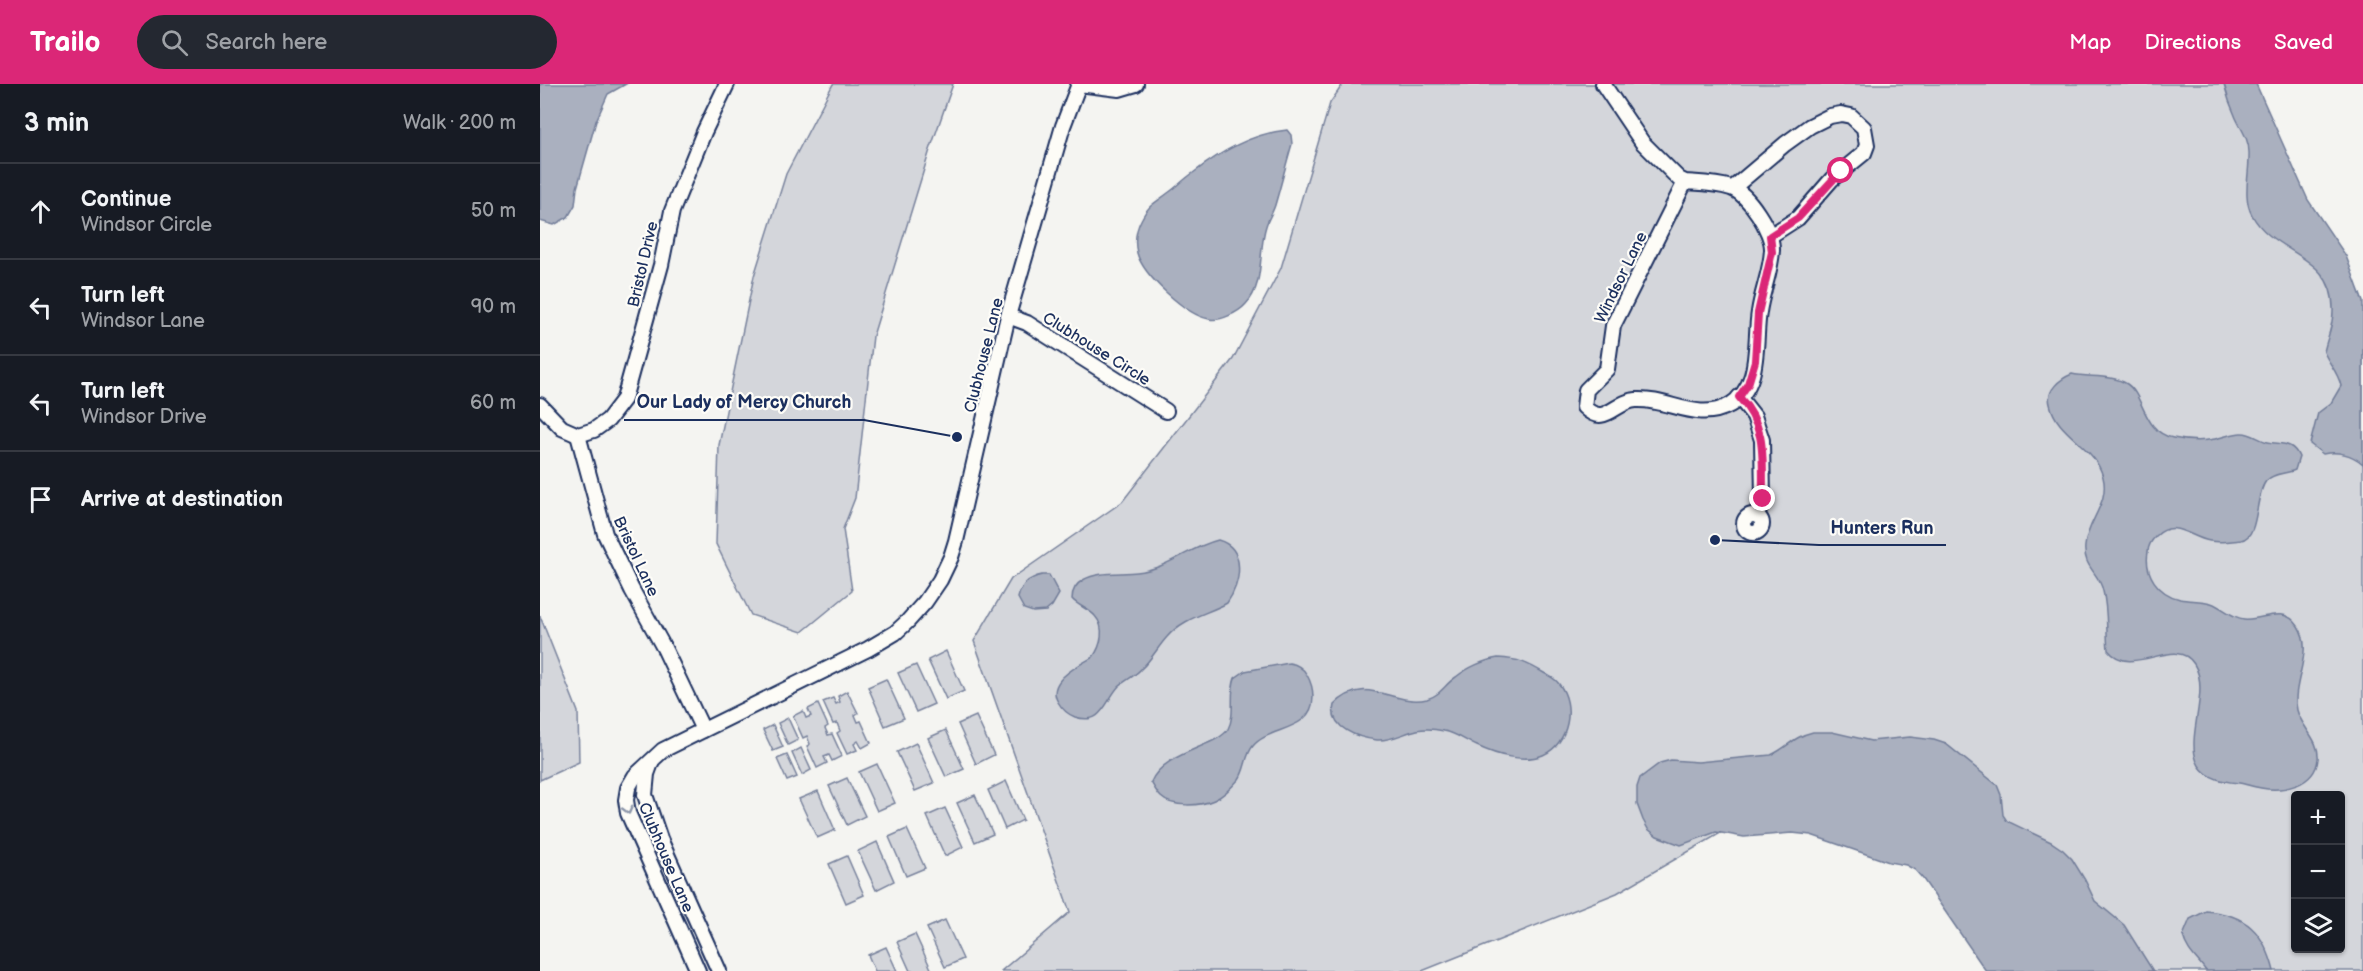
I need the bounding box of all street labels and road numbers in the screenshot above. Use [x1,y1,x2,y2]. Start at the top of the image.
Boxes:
street label: Bristol Drive [624,219,663,309]
street label: Windsor Lane [1591,228,1652,326]
street label: Clubhouse Lane [961,296,1008,415]
street label: Clubhouse Circle [1039,309,1154,390]
street label: Bristol Lane [609,514,663,600]
street label: Clubhouse Lane [634,800,698,916]

